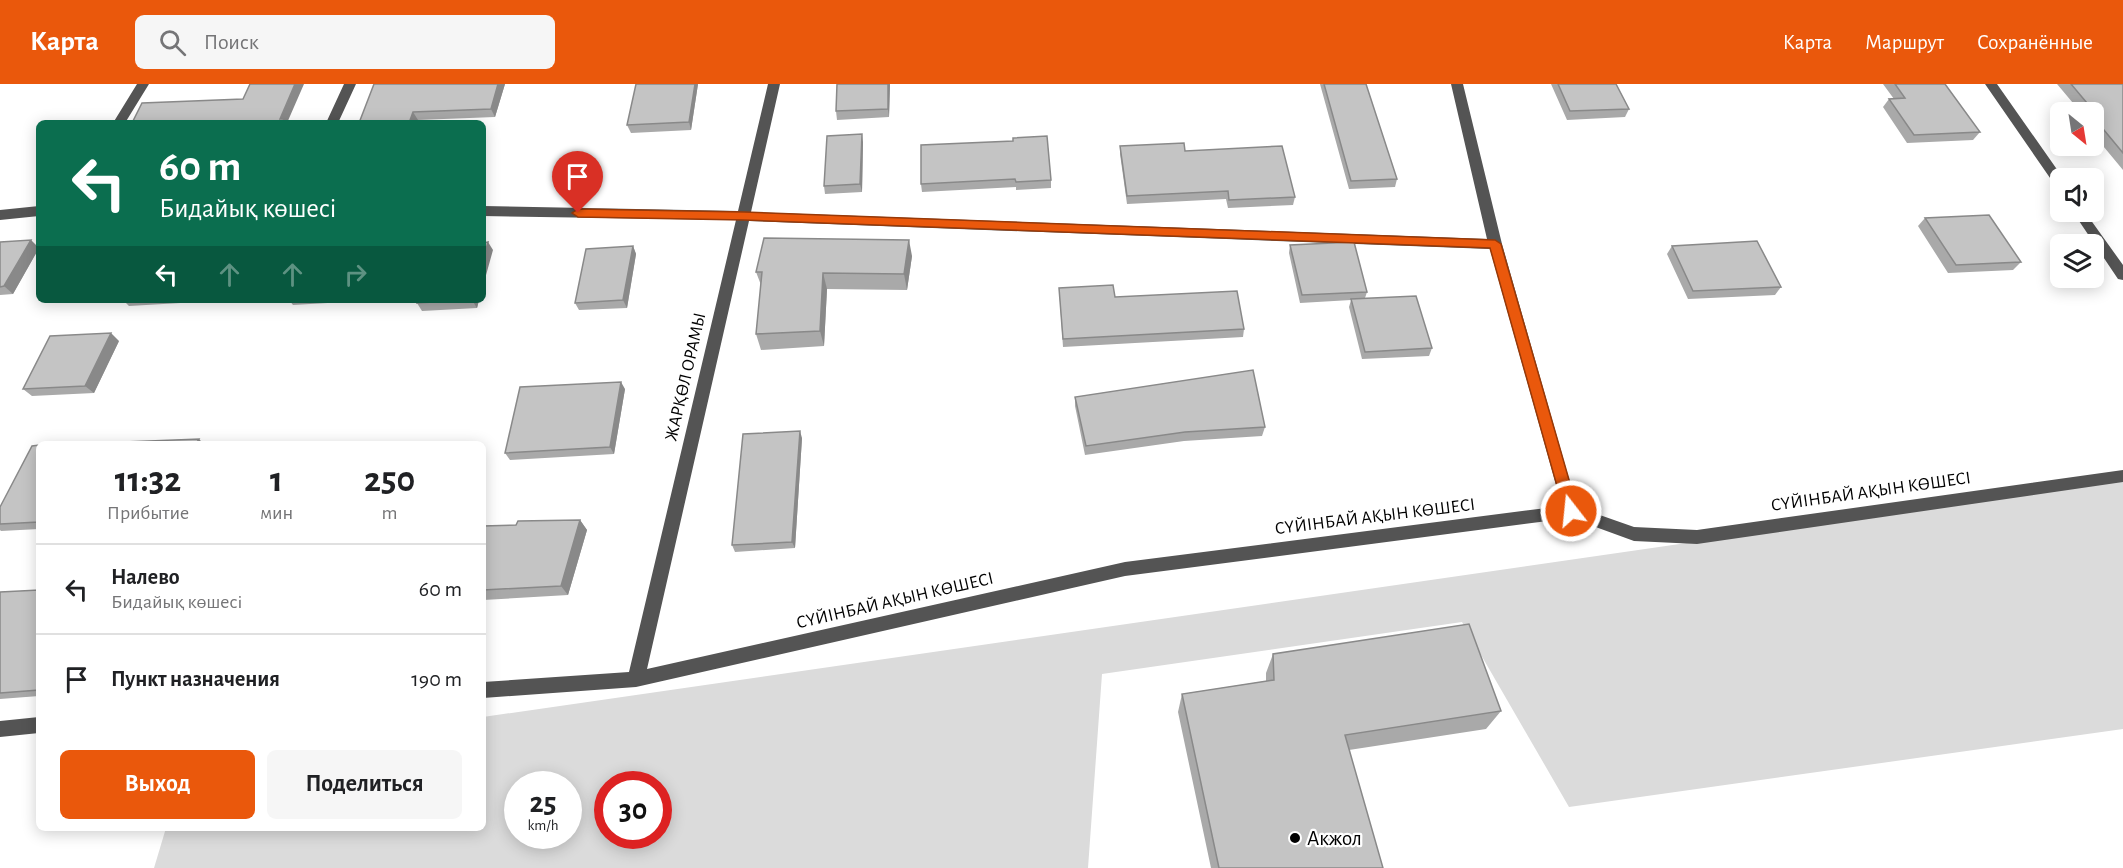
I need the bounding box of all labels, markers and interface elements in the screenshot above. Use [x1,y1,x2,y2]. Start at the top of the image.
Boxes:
search box [135,15,555,69]
icon: search [156,26,189,59]
text: Карта [30,28,99,56]
text: Поиск [204,31,259,53]
text: Карта [1783,32,1832,53]
text: Маршрут [1865,32,1944,53]
text: Сохранённые [1977,32,2093,53]
north arrow [2050,102,2104,156]
map controls [2050,102,2104,288]
icon: left [60,144,138,222]
text: 60 m [159,146,241,188]
pin [552,151,603,213]
icon: arrive [561,160,594,193]
button: sound [2050,168,2104,222]
text: Бидайық көшесі [159,195,336,222]
button: layers [2050,234,2104,288]
icon: left [150,258,183,291]
icon: ahead [213,258,246,291]
icon: ahead [276,258,309,291]
icon: right [339,258,372,291]
street label: ЖАРҚӨЛ ОРАМЫ [662,311,710,443]
text: 11:32 [115,462,181,498]
text: 1 [270,462,283,498]
text: 250 [364,462,415,498]
street label: СҮЙІНБАЙ АҚЫН КӨШЕСІ [1770,467,1972,515]
position arrow [1539,479,1603,543]
street label: СҮЙІНБАЙ АҚЫН КӨШЕСІ [1273,494,1476,538]
text: Прибытие [107,503,189,523]
text: мин [260,503,293,523]
text: m [382,503,398,523]
text: Налево [111,566,180,588]
street label: СҮЙІНБАЙ АҚЫН КӨШЕСІ [794,568,995,632]
icon: left [60,573,93,606]
text: 60 m [419,578,462,600]
text: Бидайық көшесі [111,592,242,612]
icon: arrive [60,663,93,696]
text: Пункт назначения [111,668,280,690]
text: 190 m [411,668,462,690]
button: Выход [60,750,255,819]
button: Поделиться [267,750,462,819]
speed limit sign: 30 [594,771,672,849]
text: 25 [529,788,557,818]
text: km/h [528,818,558,833]
place label: Акжол [1307,828,1362,849]
marker: Акжол [1288,831,1302,845]

